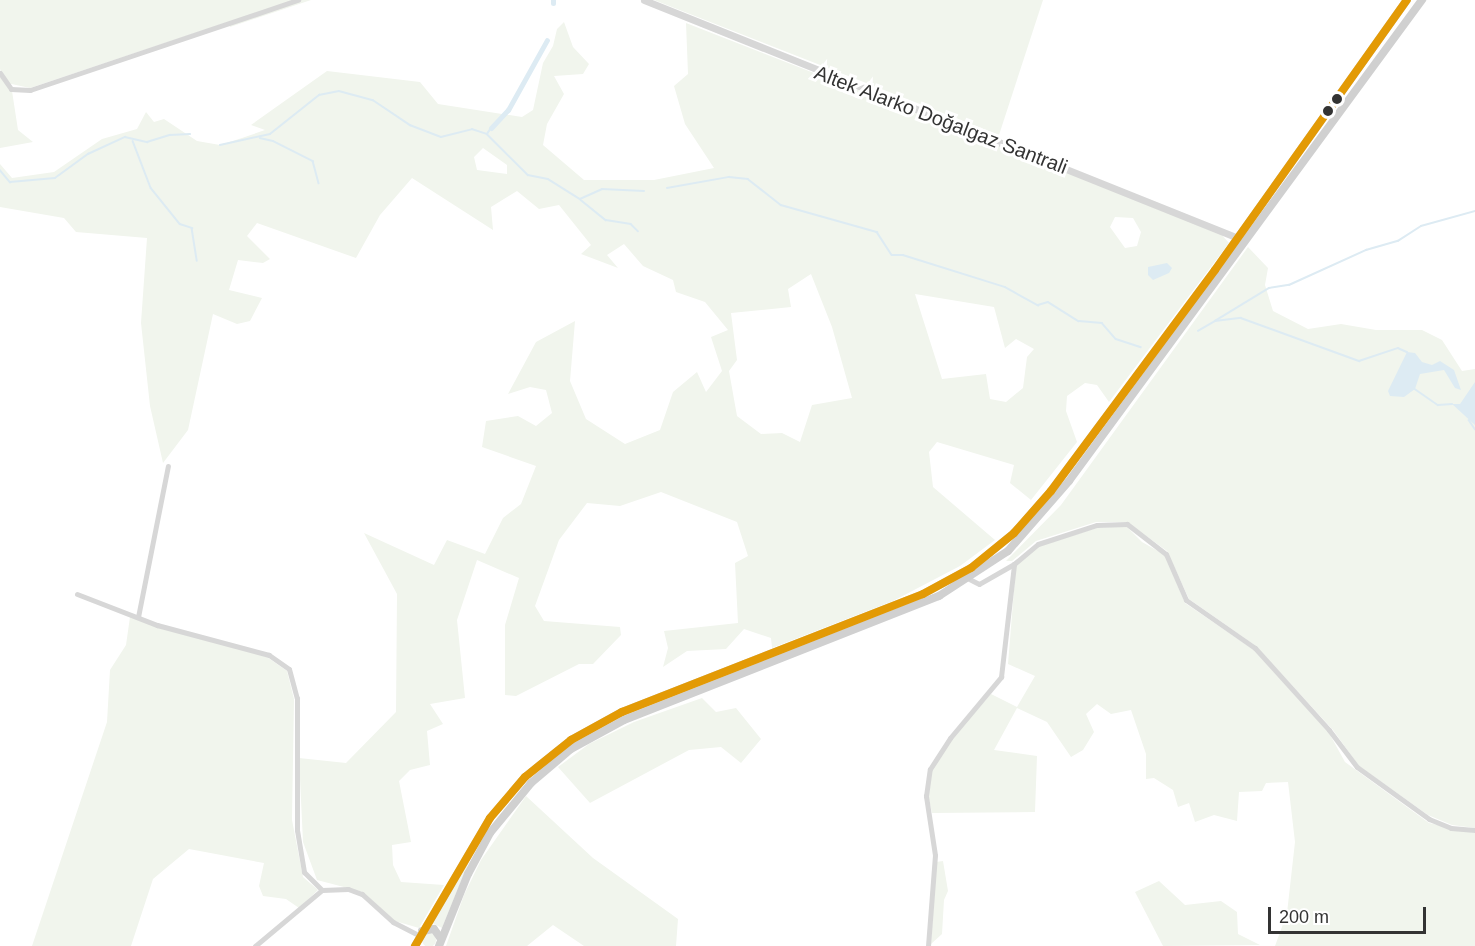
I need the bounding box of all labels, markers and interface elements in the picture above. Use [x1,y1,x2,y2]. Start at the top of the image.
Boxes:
street label: Altek Alarko Doğalgaz Santrali [811,60,1071,180]
unlabelled marker [1331,93,1343,105]
unlabelled marker [1322,105,1334,117]
scale bar [1271,895,1428,933]
text: 200 m [1279,907,1329,927]

